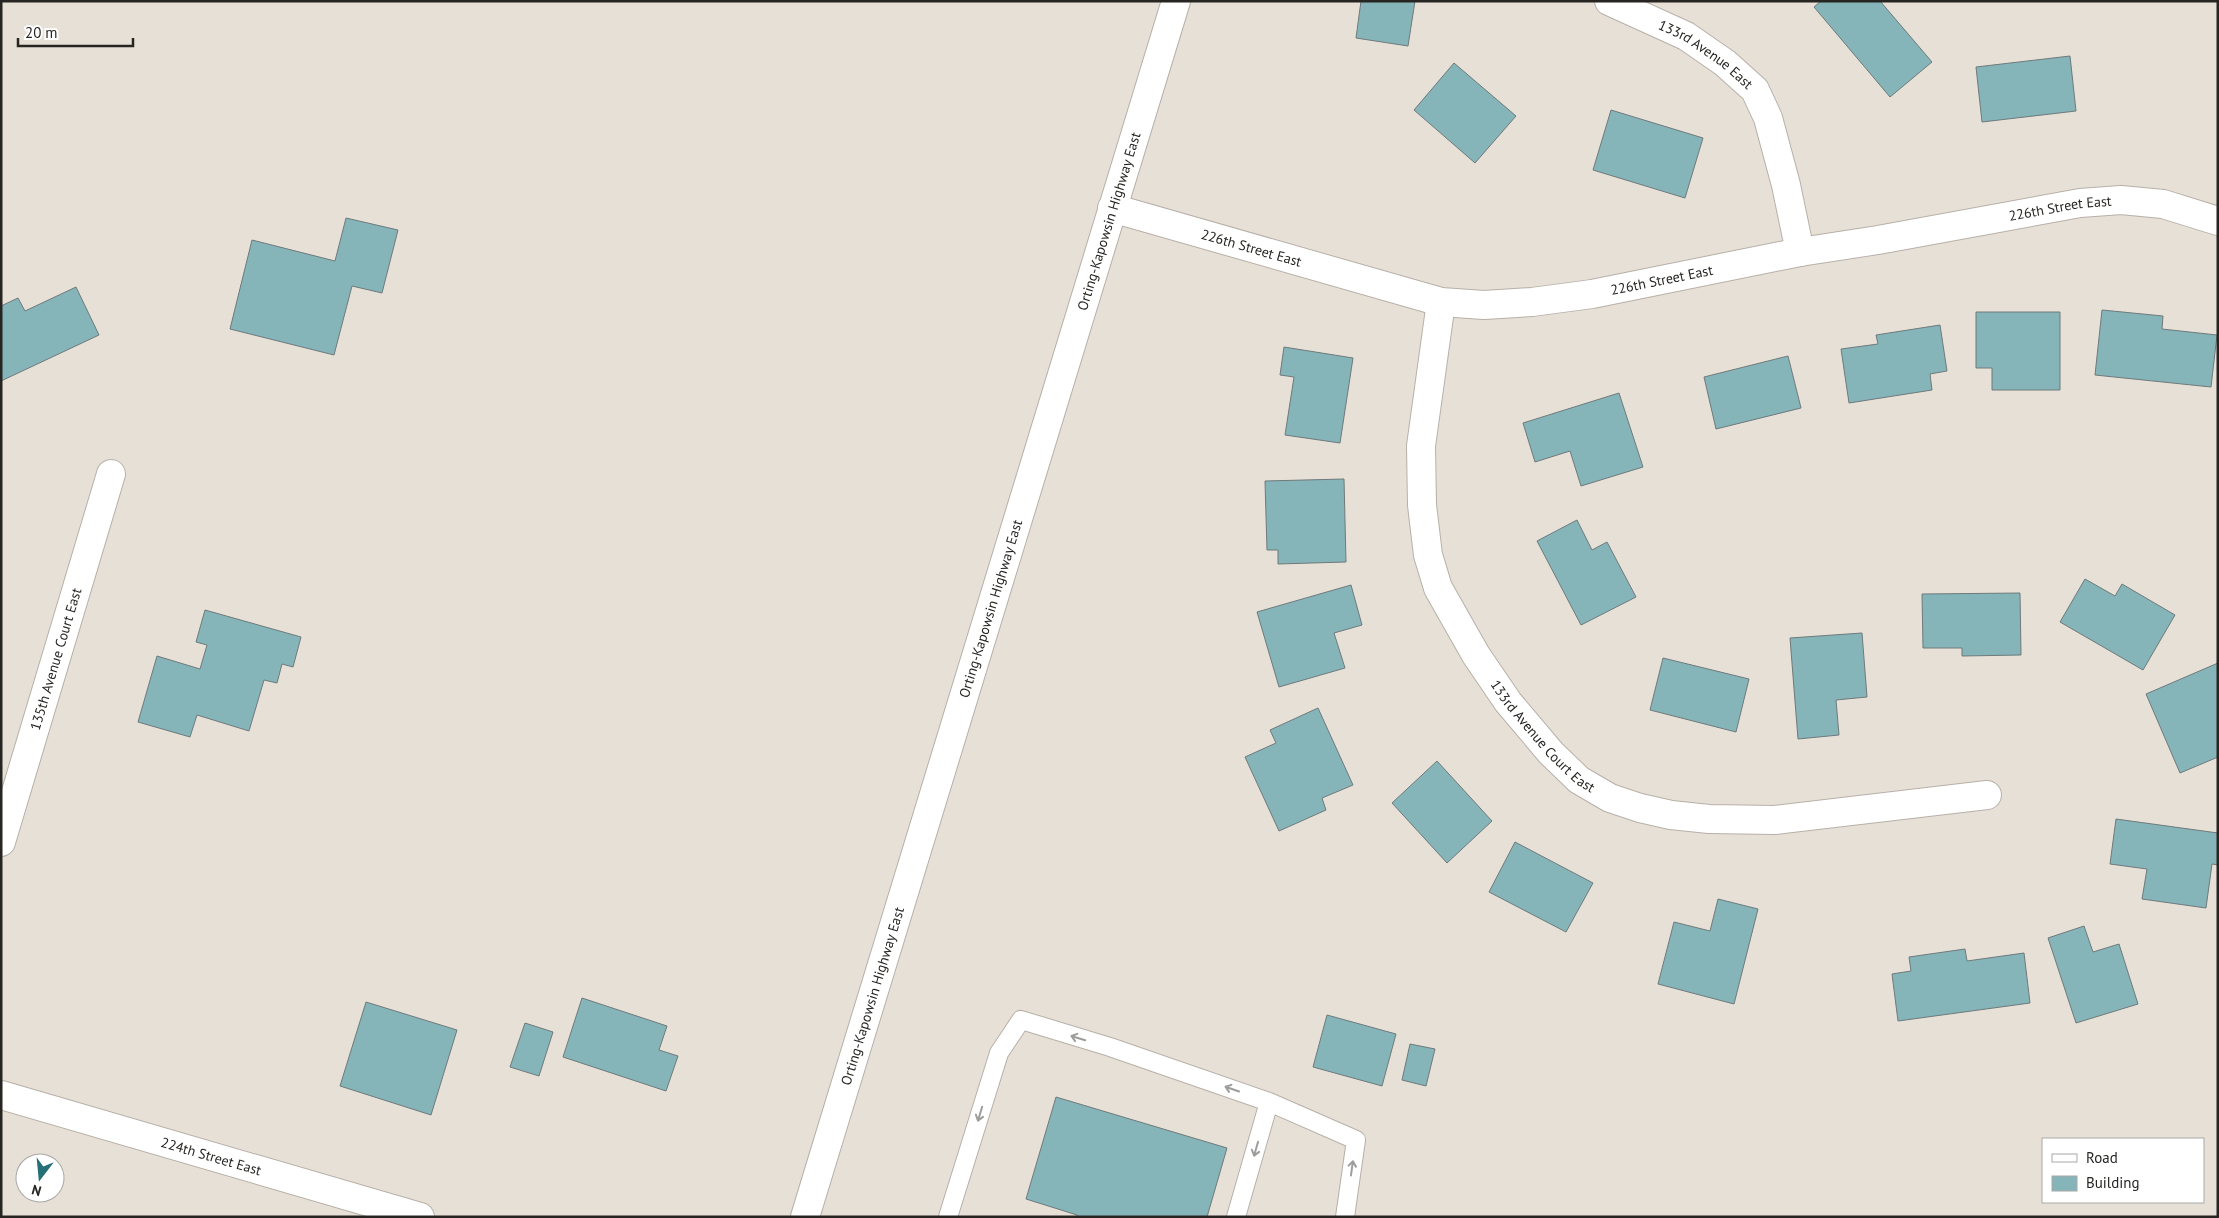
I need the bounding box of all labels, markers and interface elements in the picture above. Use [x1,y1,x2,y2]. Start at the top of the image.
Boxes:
scale bar [18,15,132,47]
street label: 133rd Avenue East [1656,16,1757,93]
text: 20 m [25,23,58,42]
street label: Orting-Kapowsin Highway East [1073,130,1145,313]
street label: 226th Street East [2007,192,2112,225]
street label: 226th Street East [1199,225,1304,271]
street label: 226th Street East [1609,261,1715,299]
street label: Orting-Kapowsin Highway East [955,517,1026,700]
street label: 135th Avenue Court East [26,585,86,732]
street label: 133rd Avenue Court East [1487,676,1598,796]
street label: Orting-Kapowsin Highway East [837,904,908,1087]
one-way arrow [1071,1032,1087,1042]
one-way arrow [1225,1084,1240,1093]
one-way arrow [975,1106,985,1122]
street label: 224th Street East [159,1133,264,1179]
legend [2042,1138,2204,1203]
one-way arrow [1250,1141,1260,1157]
text: Road [2086,1148,2118,1167]
north arrow [15,1153,65,1203]
one-way arrow [1347,1161,1357,1177]
text: Building [2086,1173,2140,1192]
text: N [30,1181,43,1200]

